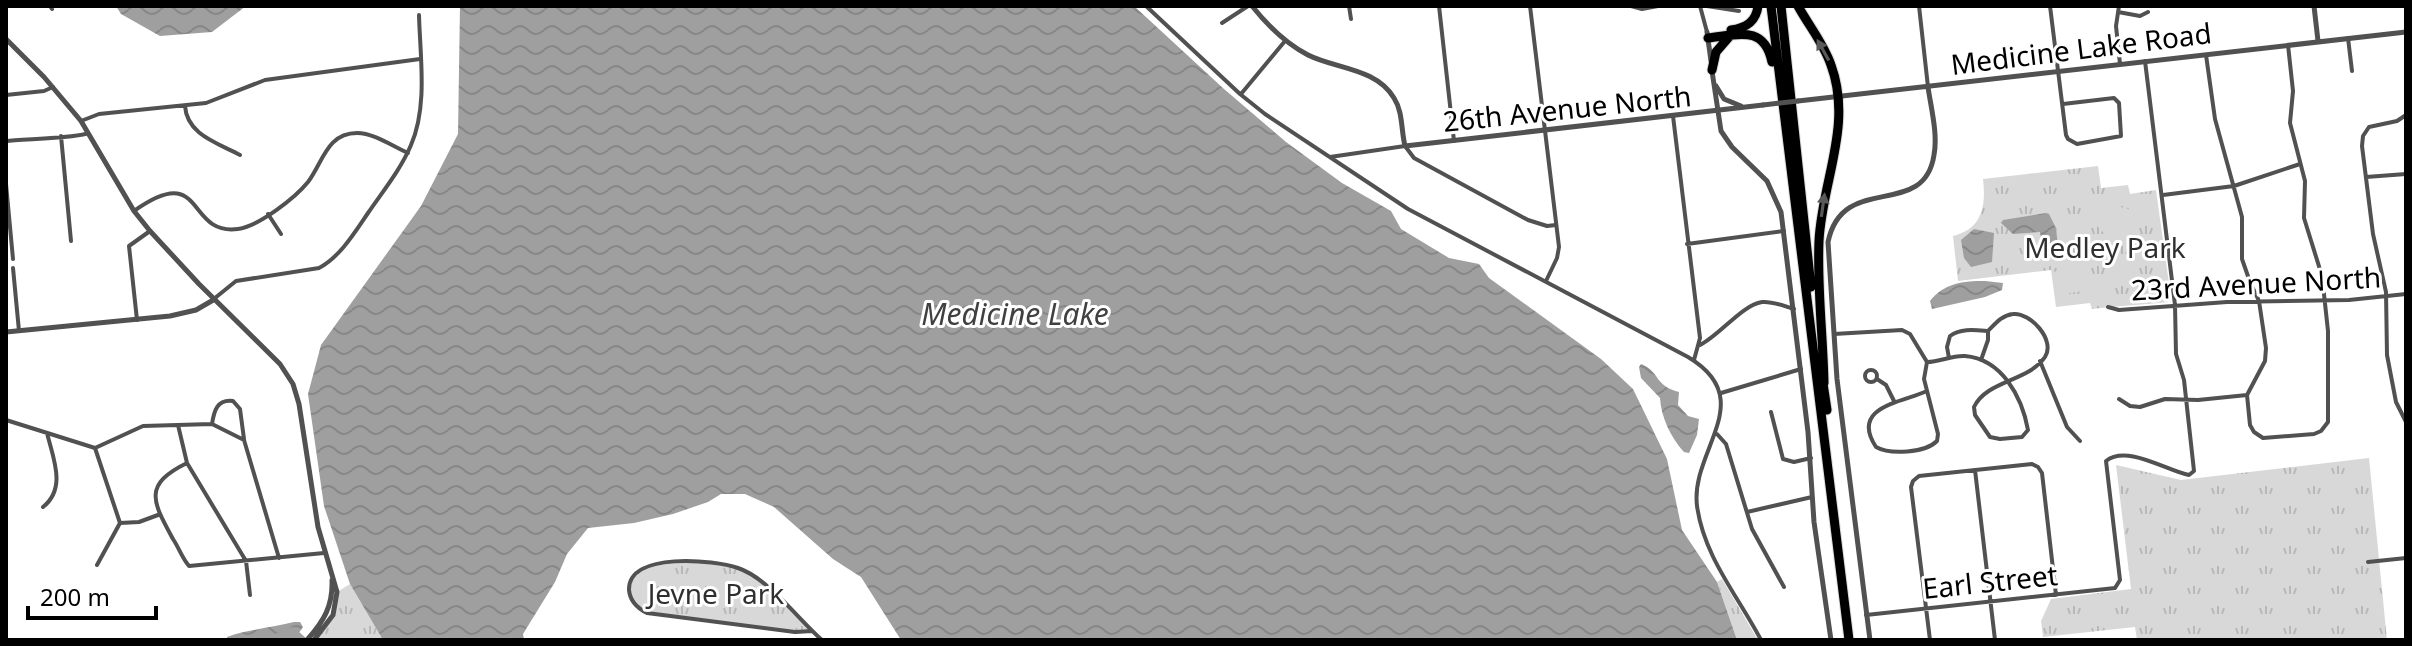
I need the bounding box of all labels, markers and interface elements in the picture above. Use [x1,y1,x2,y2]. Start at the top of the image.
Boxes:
street label: Medicine Lake Road [1948,13,2214,83]
one-way arrow [1817,38,1830,61]
street label: 26th Avenue North [1441,76,1693,140]
one-way arrow [1817,192,1830,217]
park label: Medley Park [2024,228,2186,266]
street label: 23rd Avenue North [2130,257,2382,309]
water label: Medicine Lake [921,293,1109,334]
street label: Earl Street [1921,555,2059,607]
scale bar [28,570,156,620]
park label: Jevne Park [645,574,784,612]
text: 200 m [40,580,110,613]

